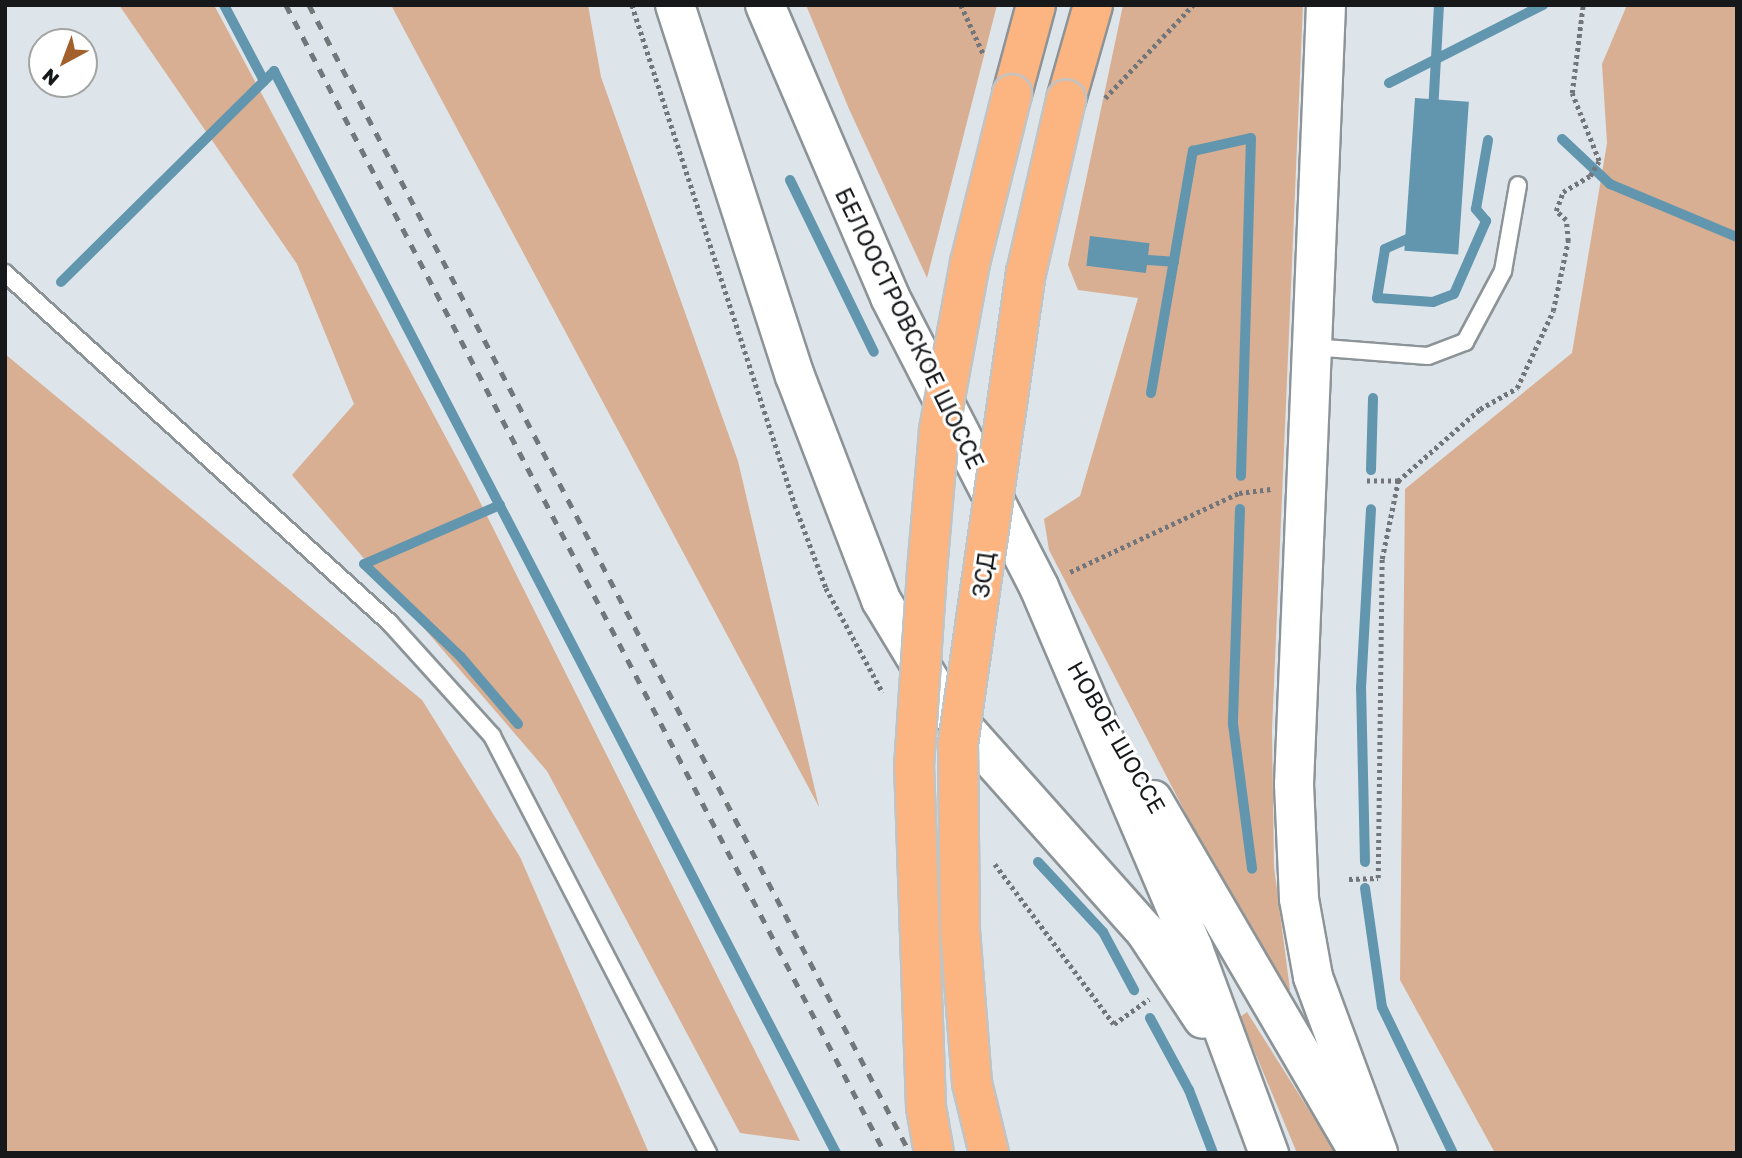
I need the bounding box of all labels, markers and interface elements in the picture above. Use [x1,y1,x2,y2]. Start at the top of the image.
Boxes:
north arrow [28,28,98,98]
text: N [37,64,63,91]
street label: БЕЛООСТРОВСКОЕ ШОССЕ [830,183,990,473]
street label: ЗСД [966,550,1000,600]
street label: НОВОЕ ШОССЕ [1062,656,1172,818]

